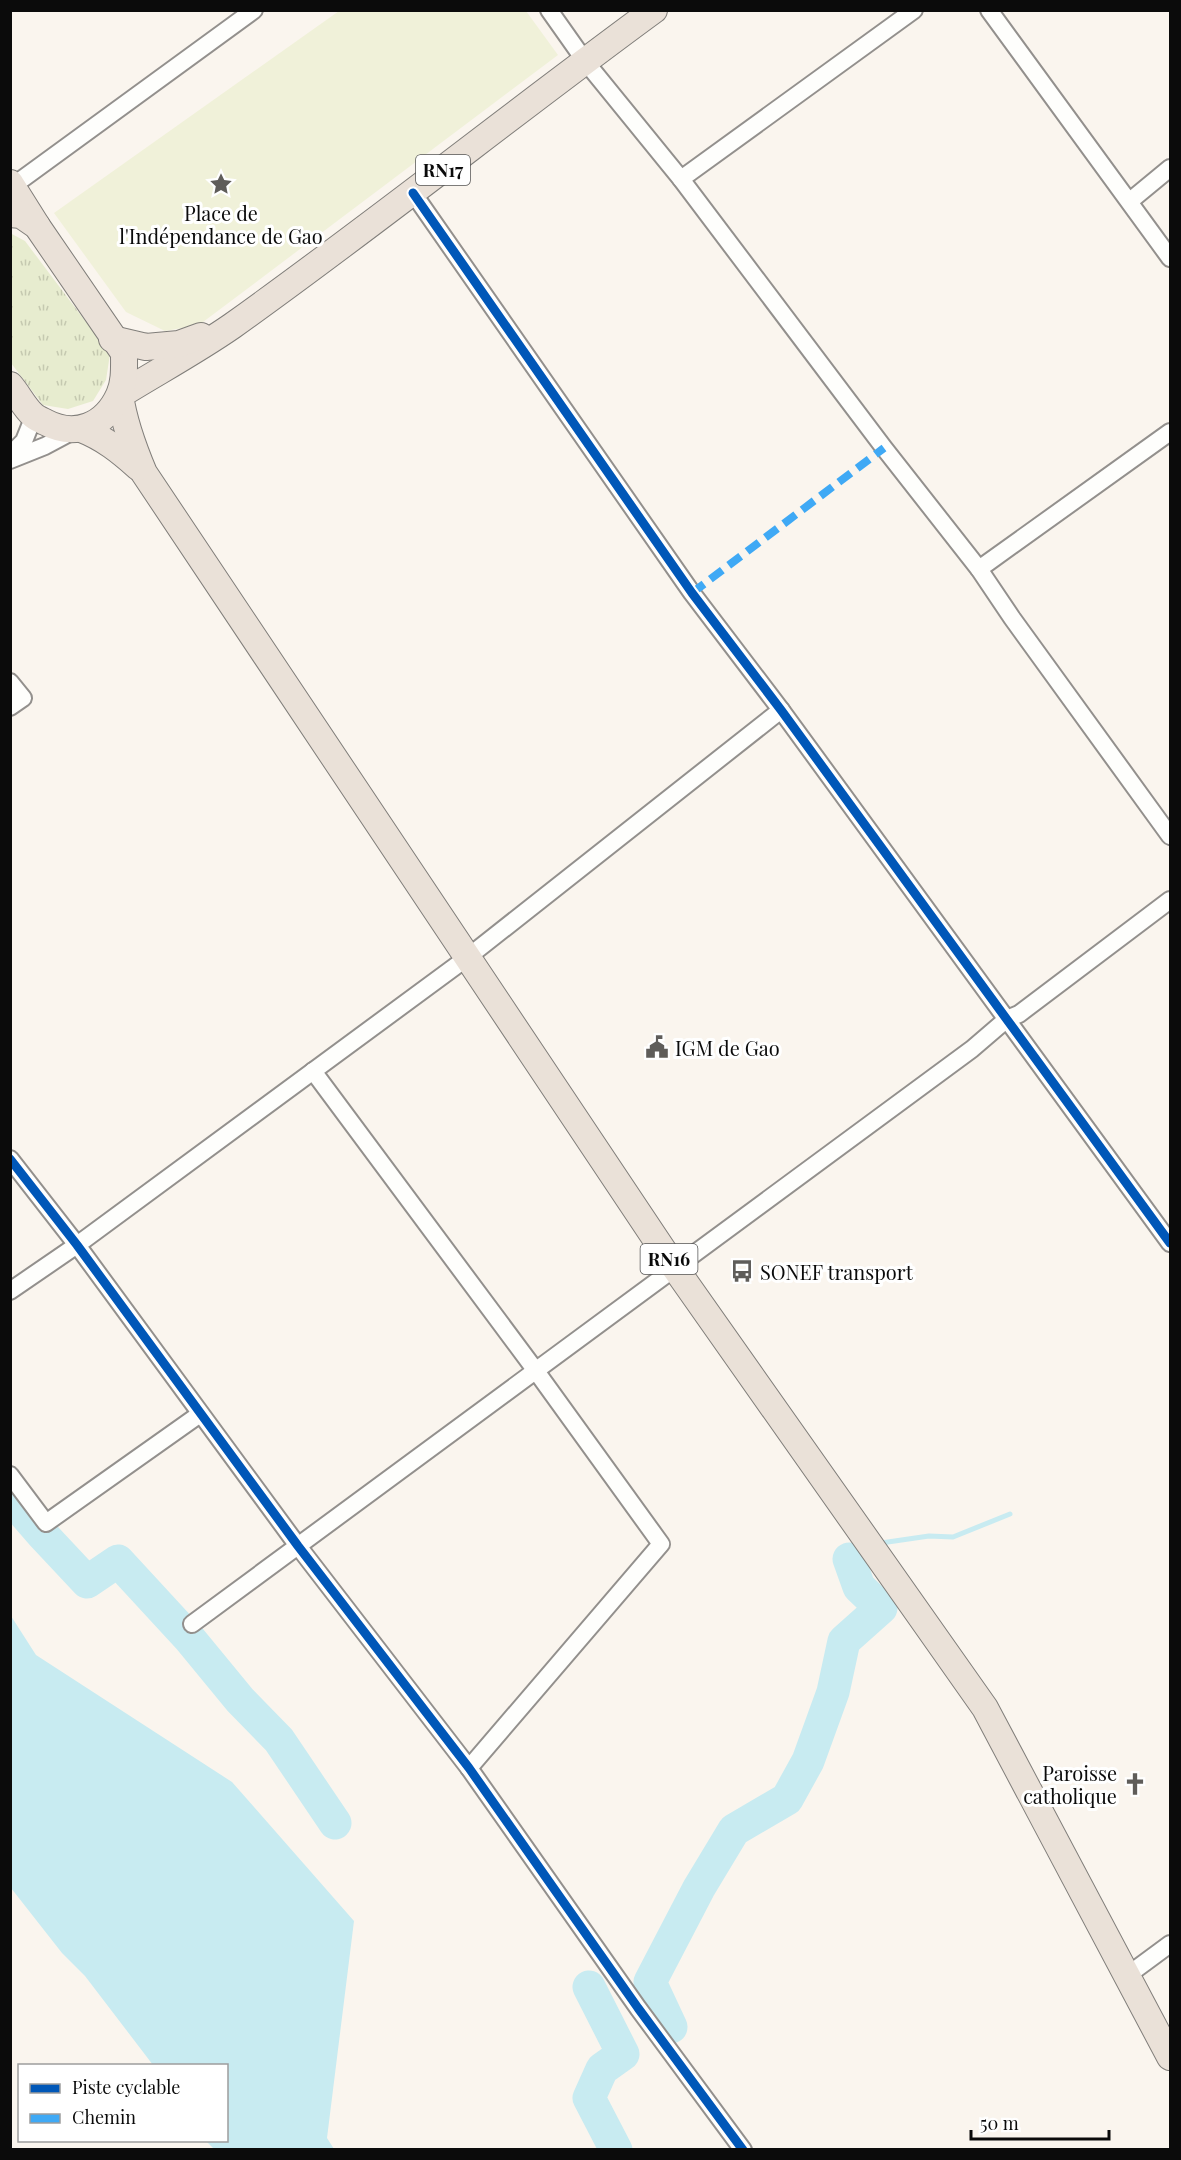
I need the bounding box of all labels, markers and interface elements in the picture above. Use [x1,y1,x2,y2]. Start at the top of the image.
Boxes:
road number: RN17 [416,155,470,185]
place icon: Place de l'Indépendance de Gao [208,171,234,197]
place label: Place de l'Indépendance de Gao [119,199,323,249]
public building icon: IGM de Gao [644,1034,670,1060]
place label: IGM de Gao [675,1034,780,1061]
road number: RN16 [640,1244,698,1274]
bus stop icon: SONEF transport [729,1258,755,1284]
place label: SONEF transport [760,1258,914,1285]
place label: Paroisse catholique [1023,1759,1117,1809]
church icon: Paroisse catholique [1122,1771,1148,1797]
legend [18,2064,228,2142]
text: Piste cyclable [72,2075,180,2099]
scale bar [971,2103,1109,2141]
text: Chemin [72,2105,136,2129]
text: 50 m [980,2111,1019,2135]

